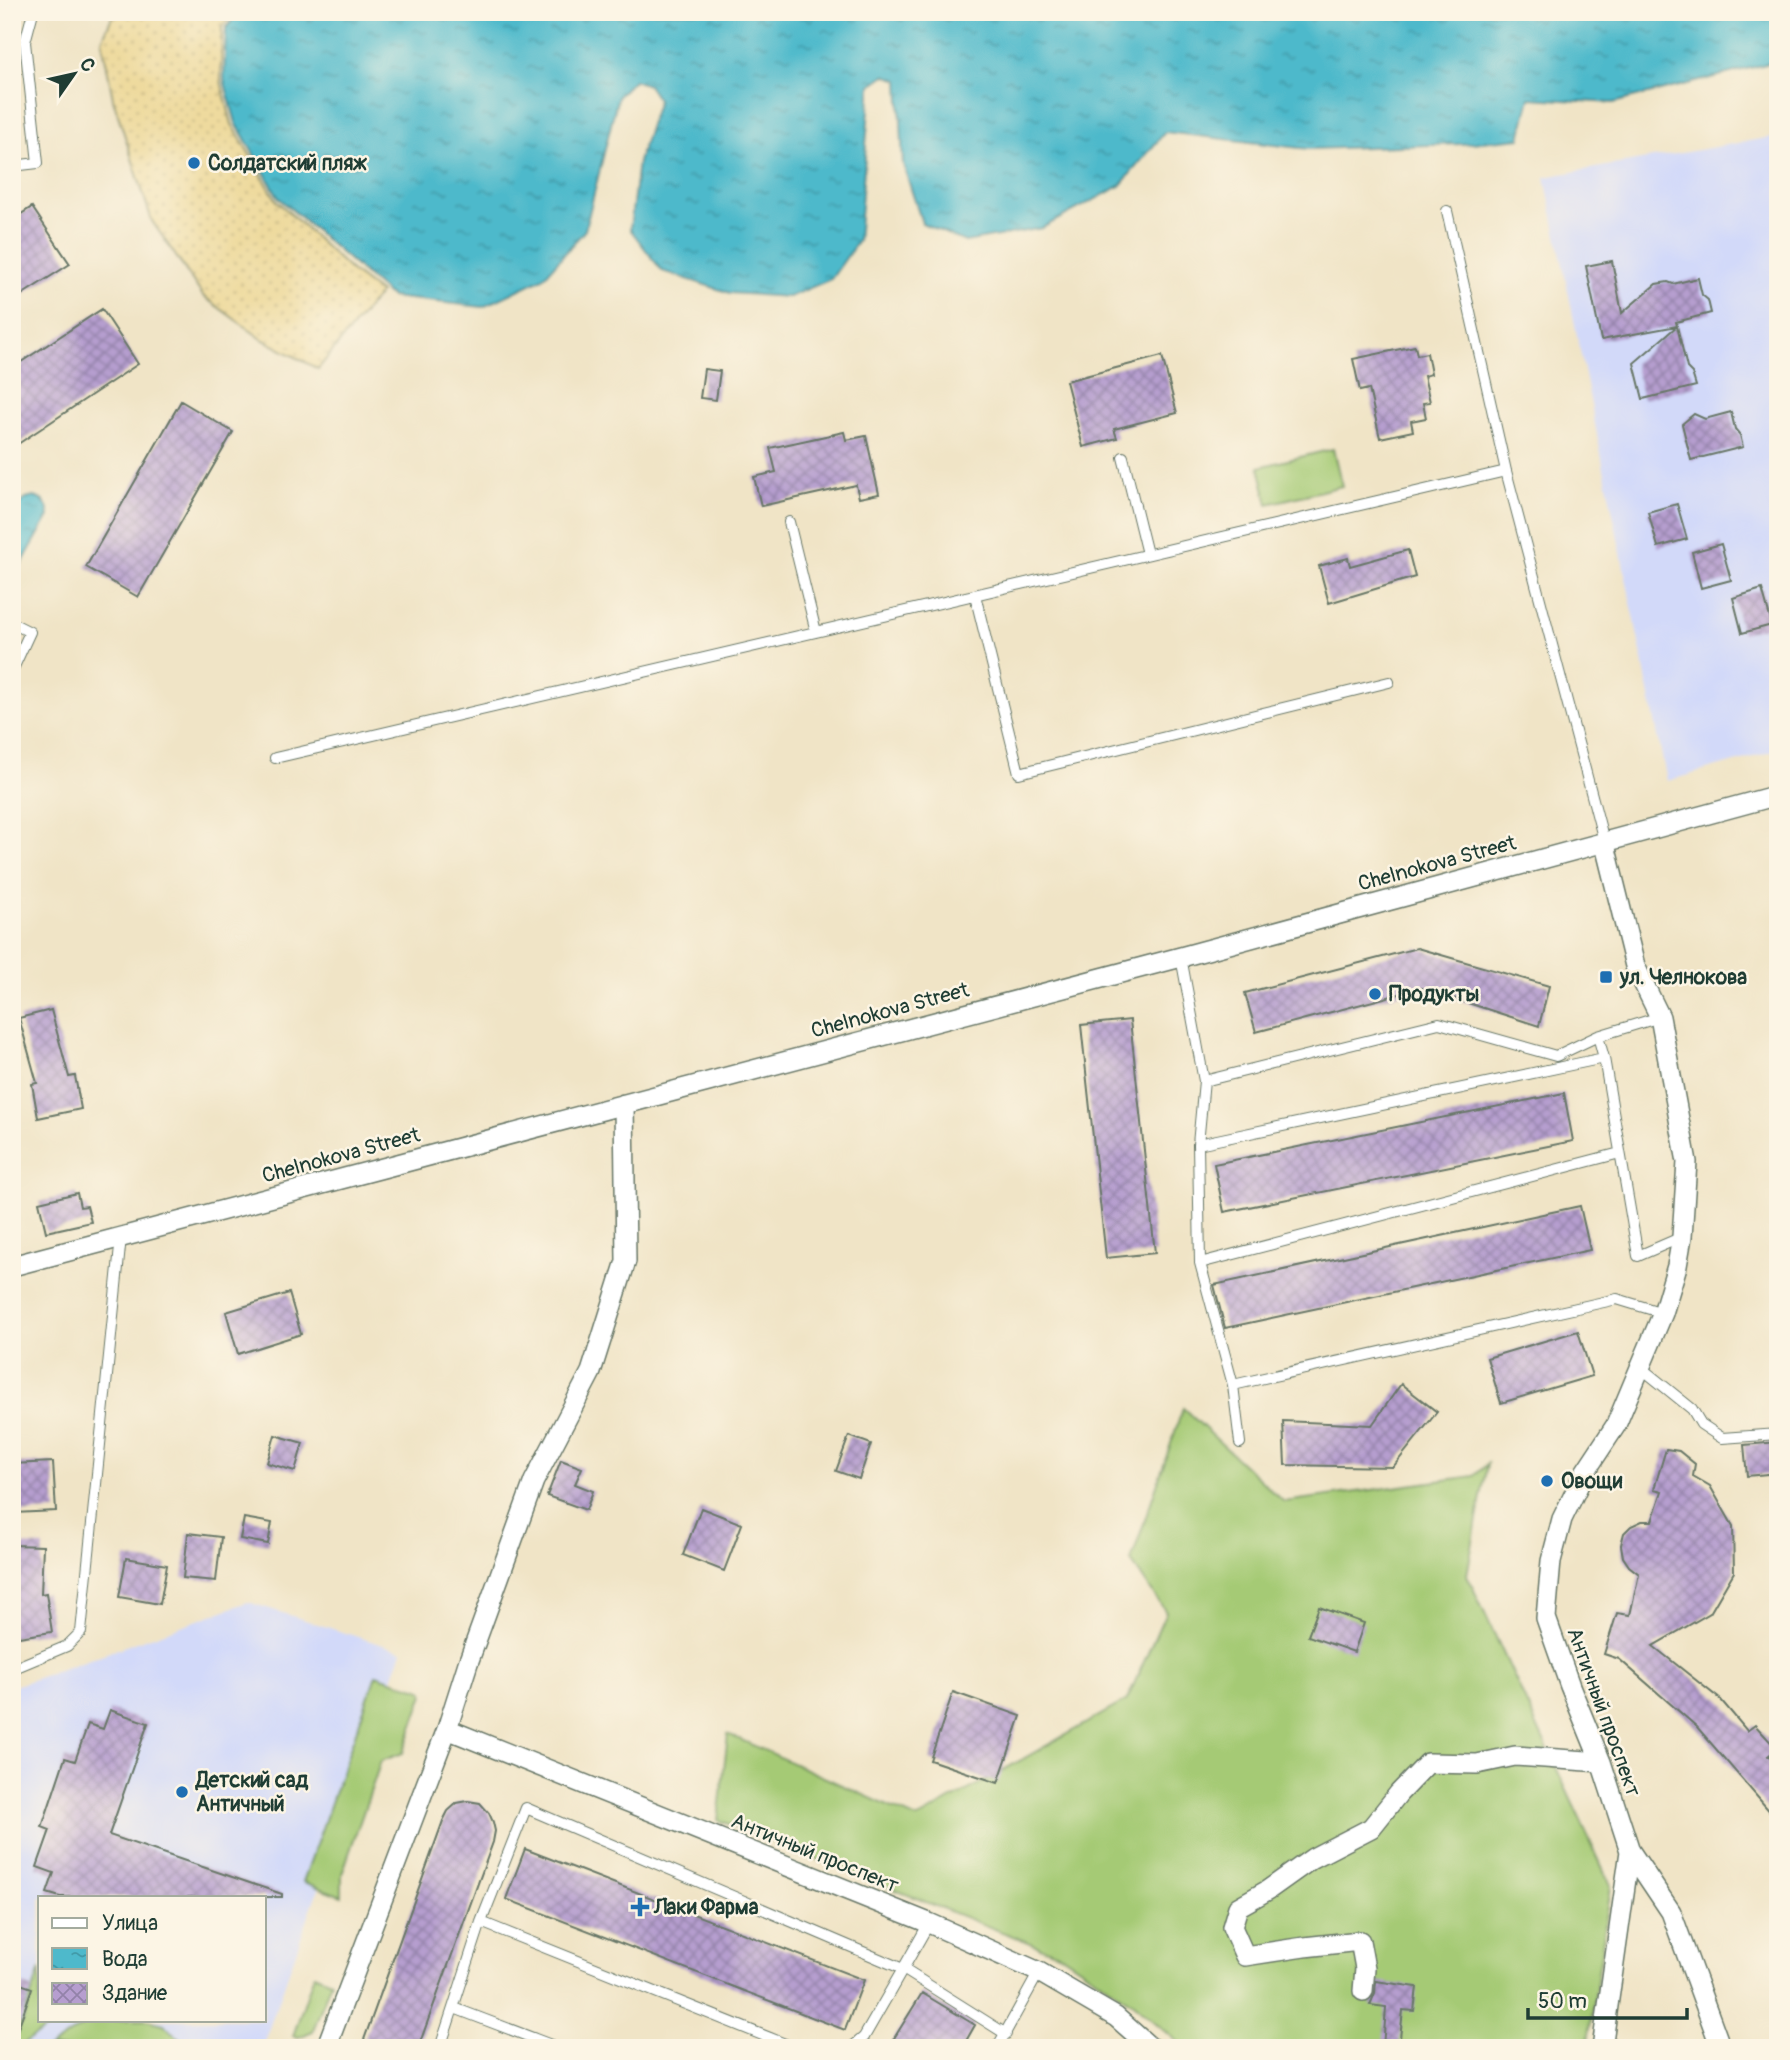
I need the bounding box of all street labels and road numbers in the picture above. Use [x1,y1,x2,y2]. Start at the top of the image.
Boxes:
street label: Chelnokova Street [1355,829,1520,898]
street label: Chelnokova Street [808,976,973,1045]
street label: Chelnokova Street [259,1121,424,1190]
street label: Античный проспект [1560,1624,1647,1801]
street label: Античный проспект [727,1808,903,1900]

